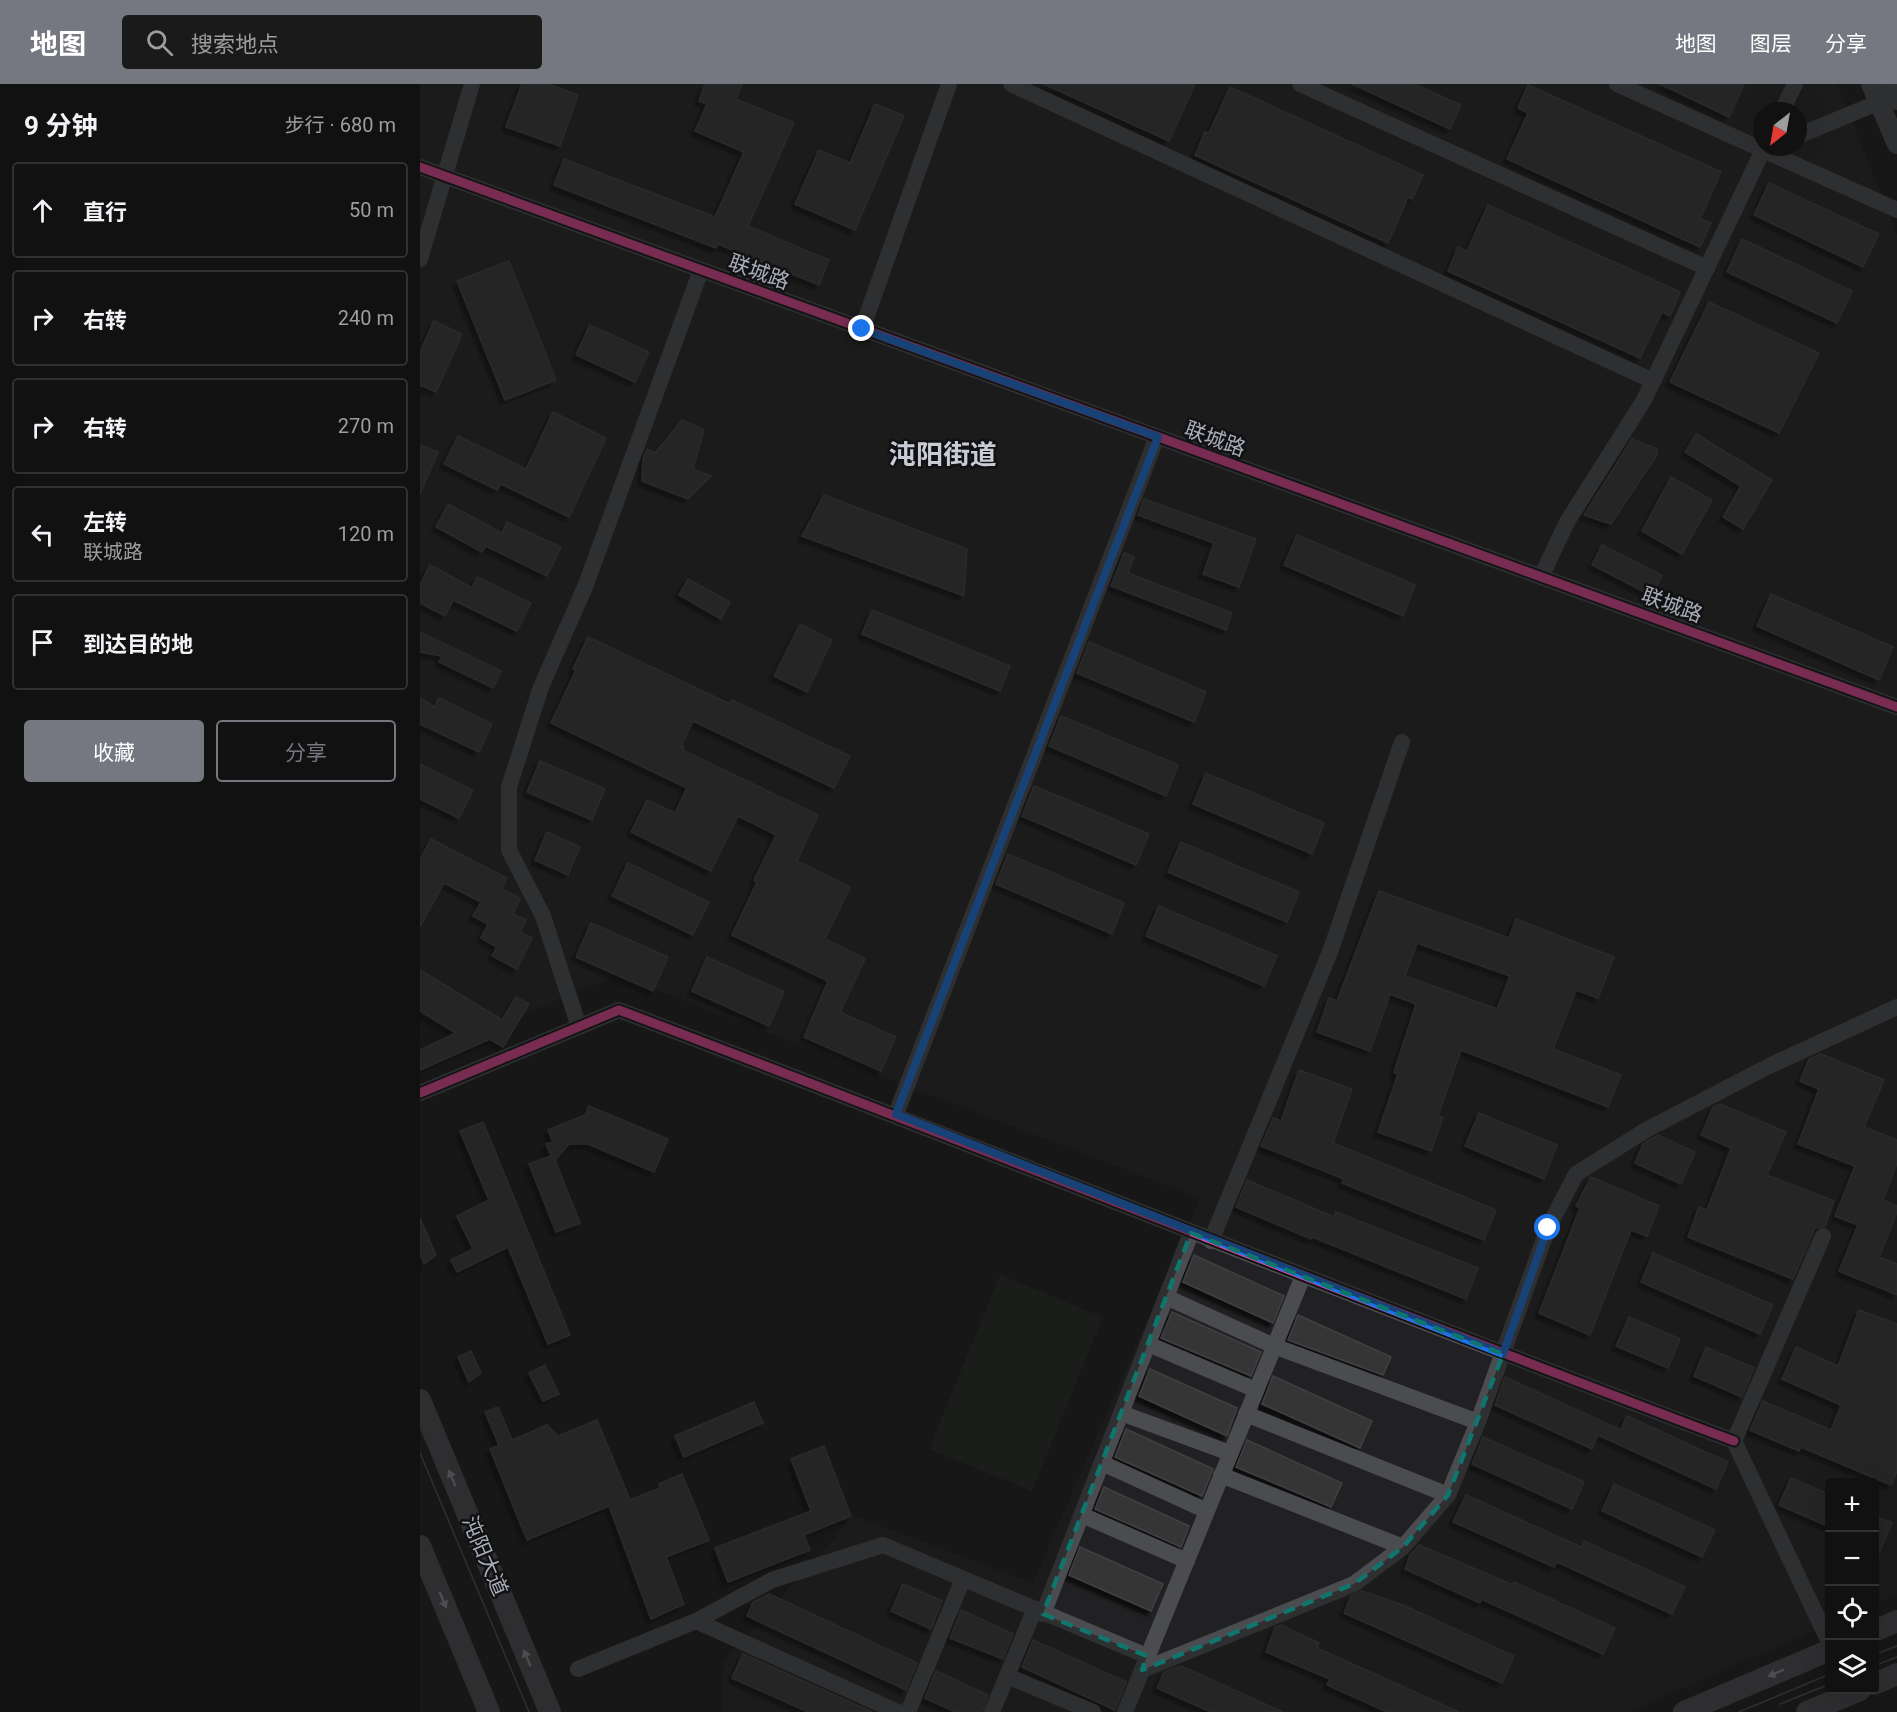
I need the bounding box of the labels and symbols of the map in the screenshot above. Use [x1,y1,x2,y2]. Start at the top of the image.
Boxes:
north arrow [1753,102,1807,156]
street label: 联城路 [725,250,793,294]
route end [848,315,874,341]
street label: 联城路 [1181,417,1249,461]
district label: 沌阳街道 [889,439,997,471]
street label: 联城路 [1638,583,1706,627]
route start [1534,1214,1560,1240]
one-way arrow [447,1469,456,1487]
street label: 沌阳大道 [458,1513,512,1599]
one-way arrow [439,1591,448,1609]
one-way arrow [522,1649,531,1667]
one-way arrow [1766,1668,1784,1678]

